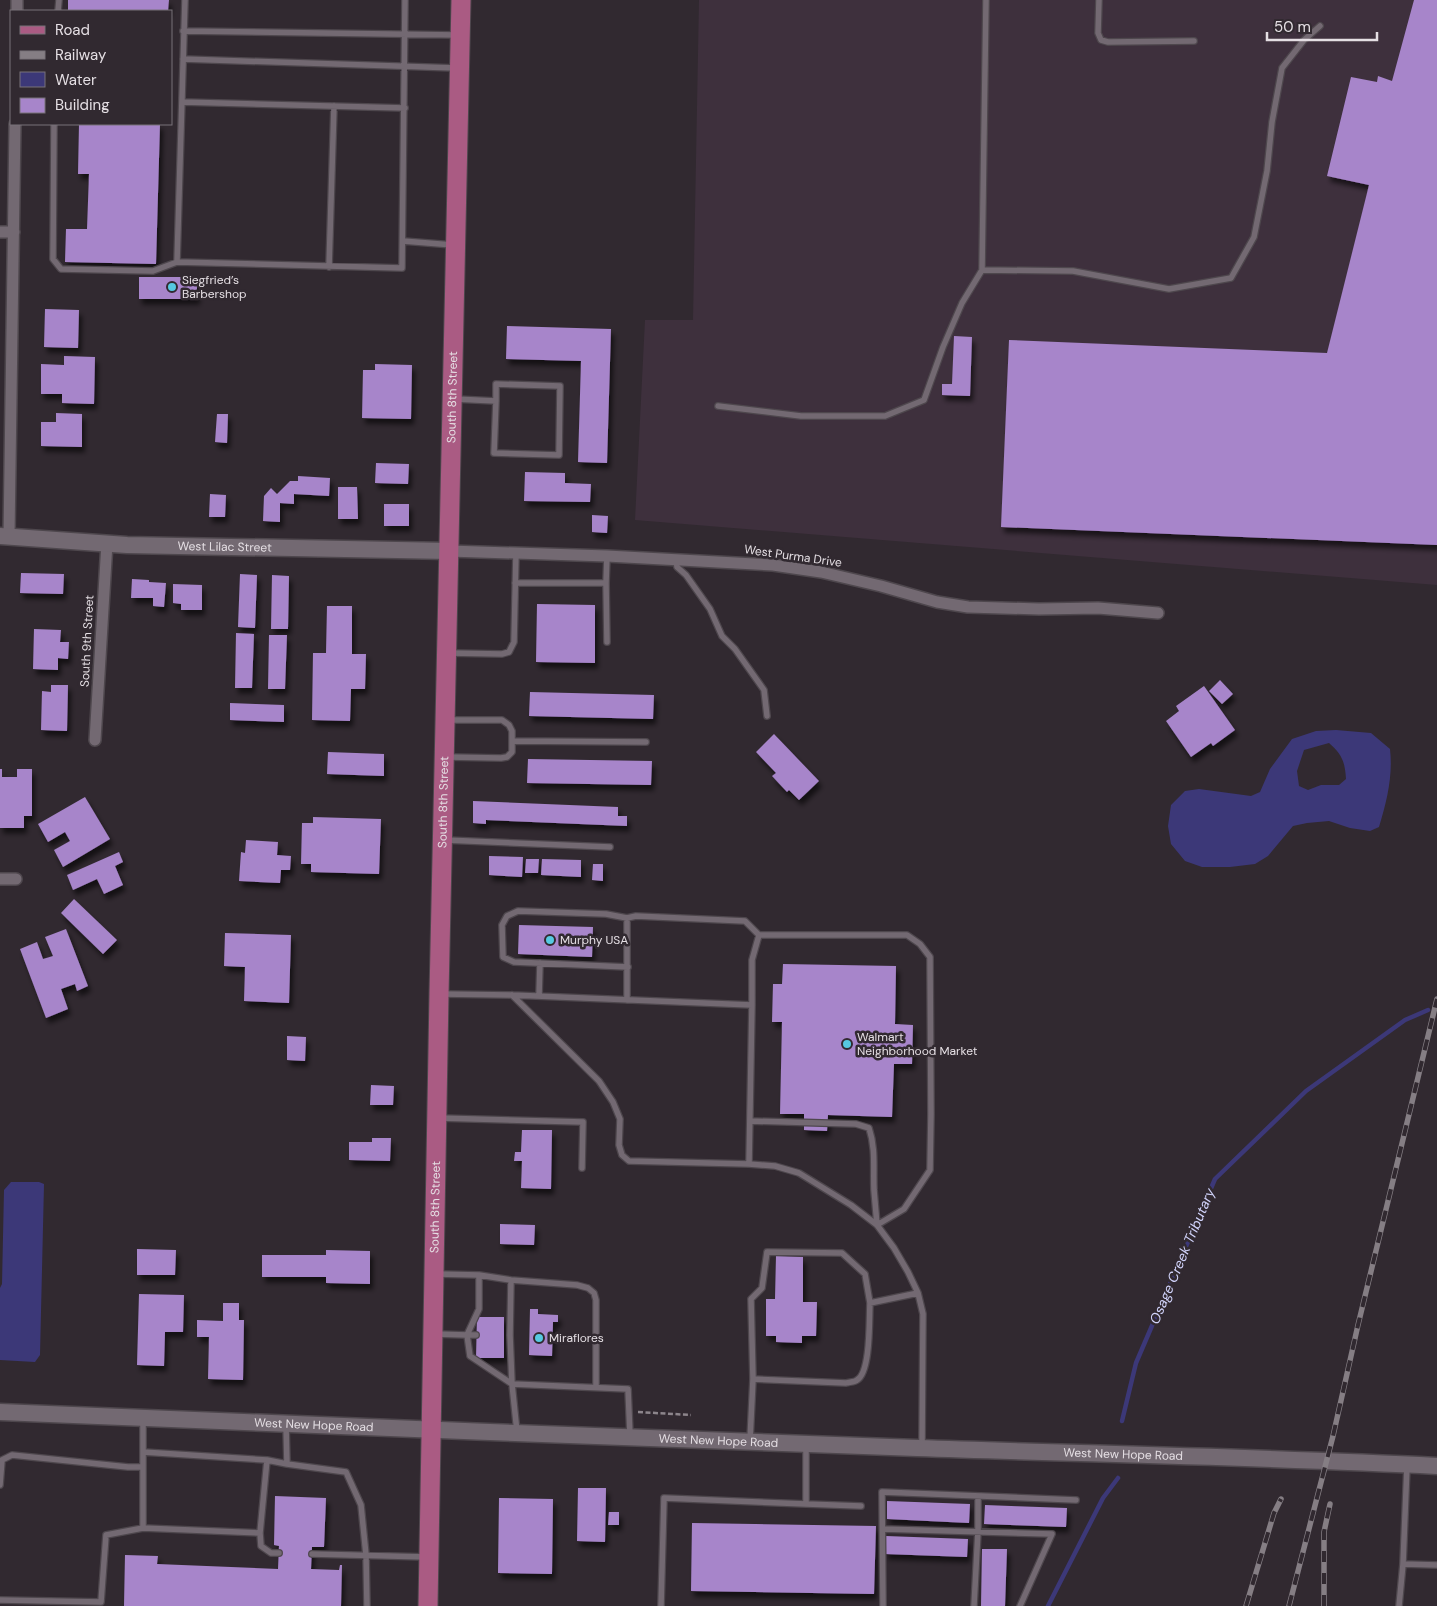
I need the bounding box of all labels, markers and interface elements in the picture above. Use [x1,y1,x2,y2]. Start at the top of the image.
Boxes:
legend [10,10,172,125]
scale bar [1267,10,1377,42]
text: 50 m [1274,17,1311,37]
text: Road [55,20,90,40]
text: Railway [55,45,107,65]
text: Water [55,70,97,90]
text: Building [55,95,110,115]
place label: Siegfried’s Barbershop [182,272,247,302]
marker: Siegfried’s Barbershop [166,281,178,293]
street label: South 8th Street [443,351,461,443]
street label: West Lilac Street [177,538,272,556]
street label: West Purma Drive [743,541,843,571]
street label: South 9th Street [77,594,97,687]
street label: South 8th Street [434,756,452,848]
place label: Murphy USA [560,932,628,948]
marker: Murphy USA [544,934,556,946]
place label: Walmart Neighborhood Market [857,1029,978,1059]
marker: Walmart Neighborhood Market [841,1038,853,1050]
street label: South 8th Street [426,1161,444,1253]
water label: Osage Creek Tributary [1145,1184,1219,1327]
place label: Miraflores [549,1330,604,1346]
marker: Miraflores [533,1332,545,1344]
street label: West New Hope Road [254,1415,374,1435]
street label: West New Hope Road [658,1430,778,1451]
street label: West New Hope Road [1063,1445,1183,1464]

